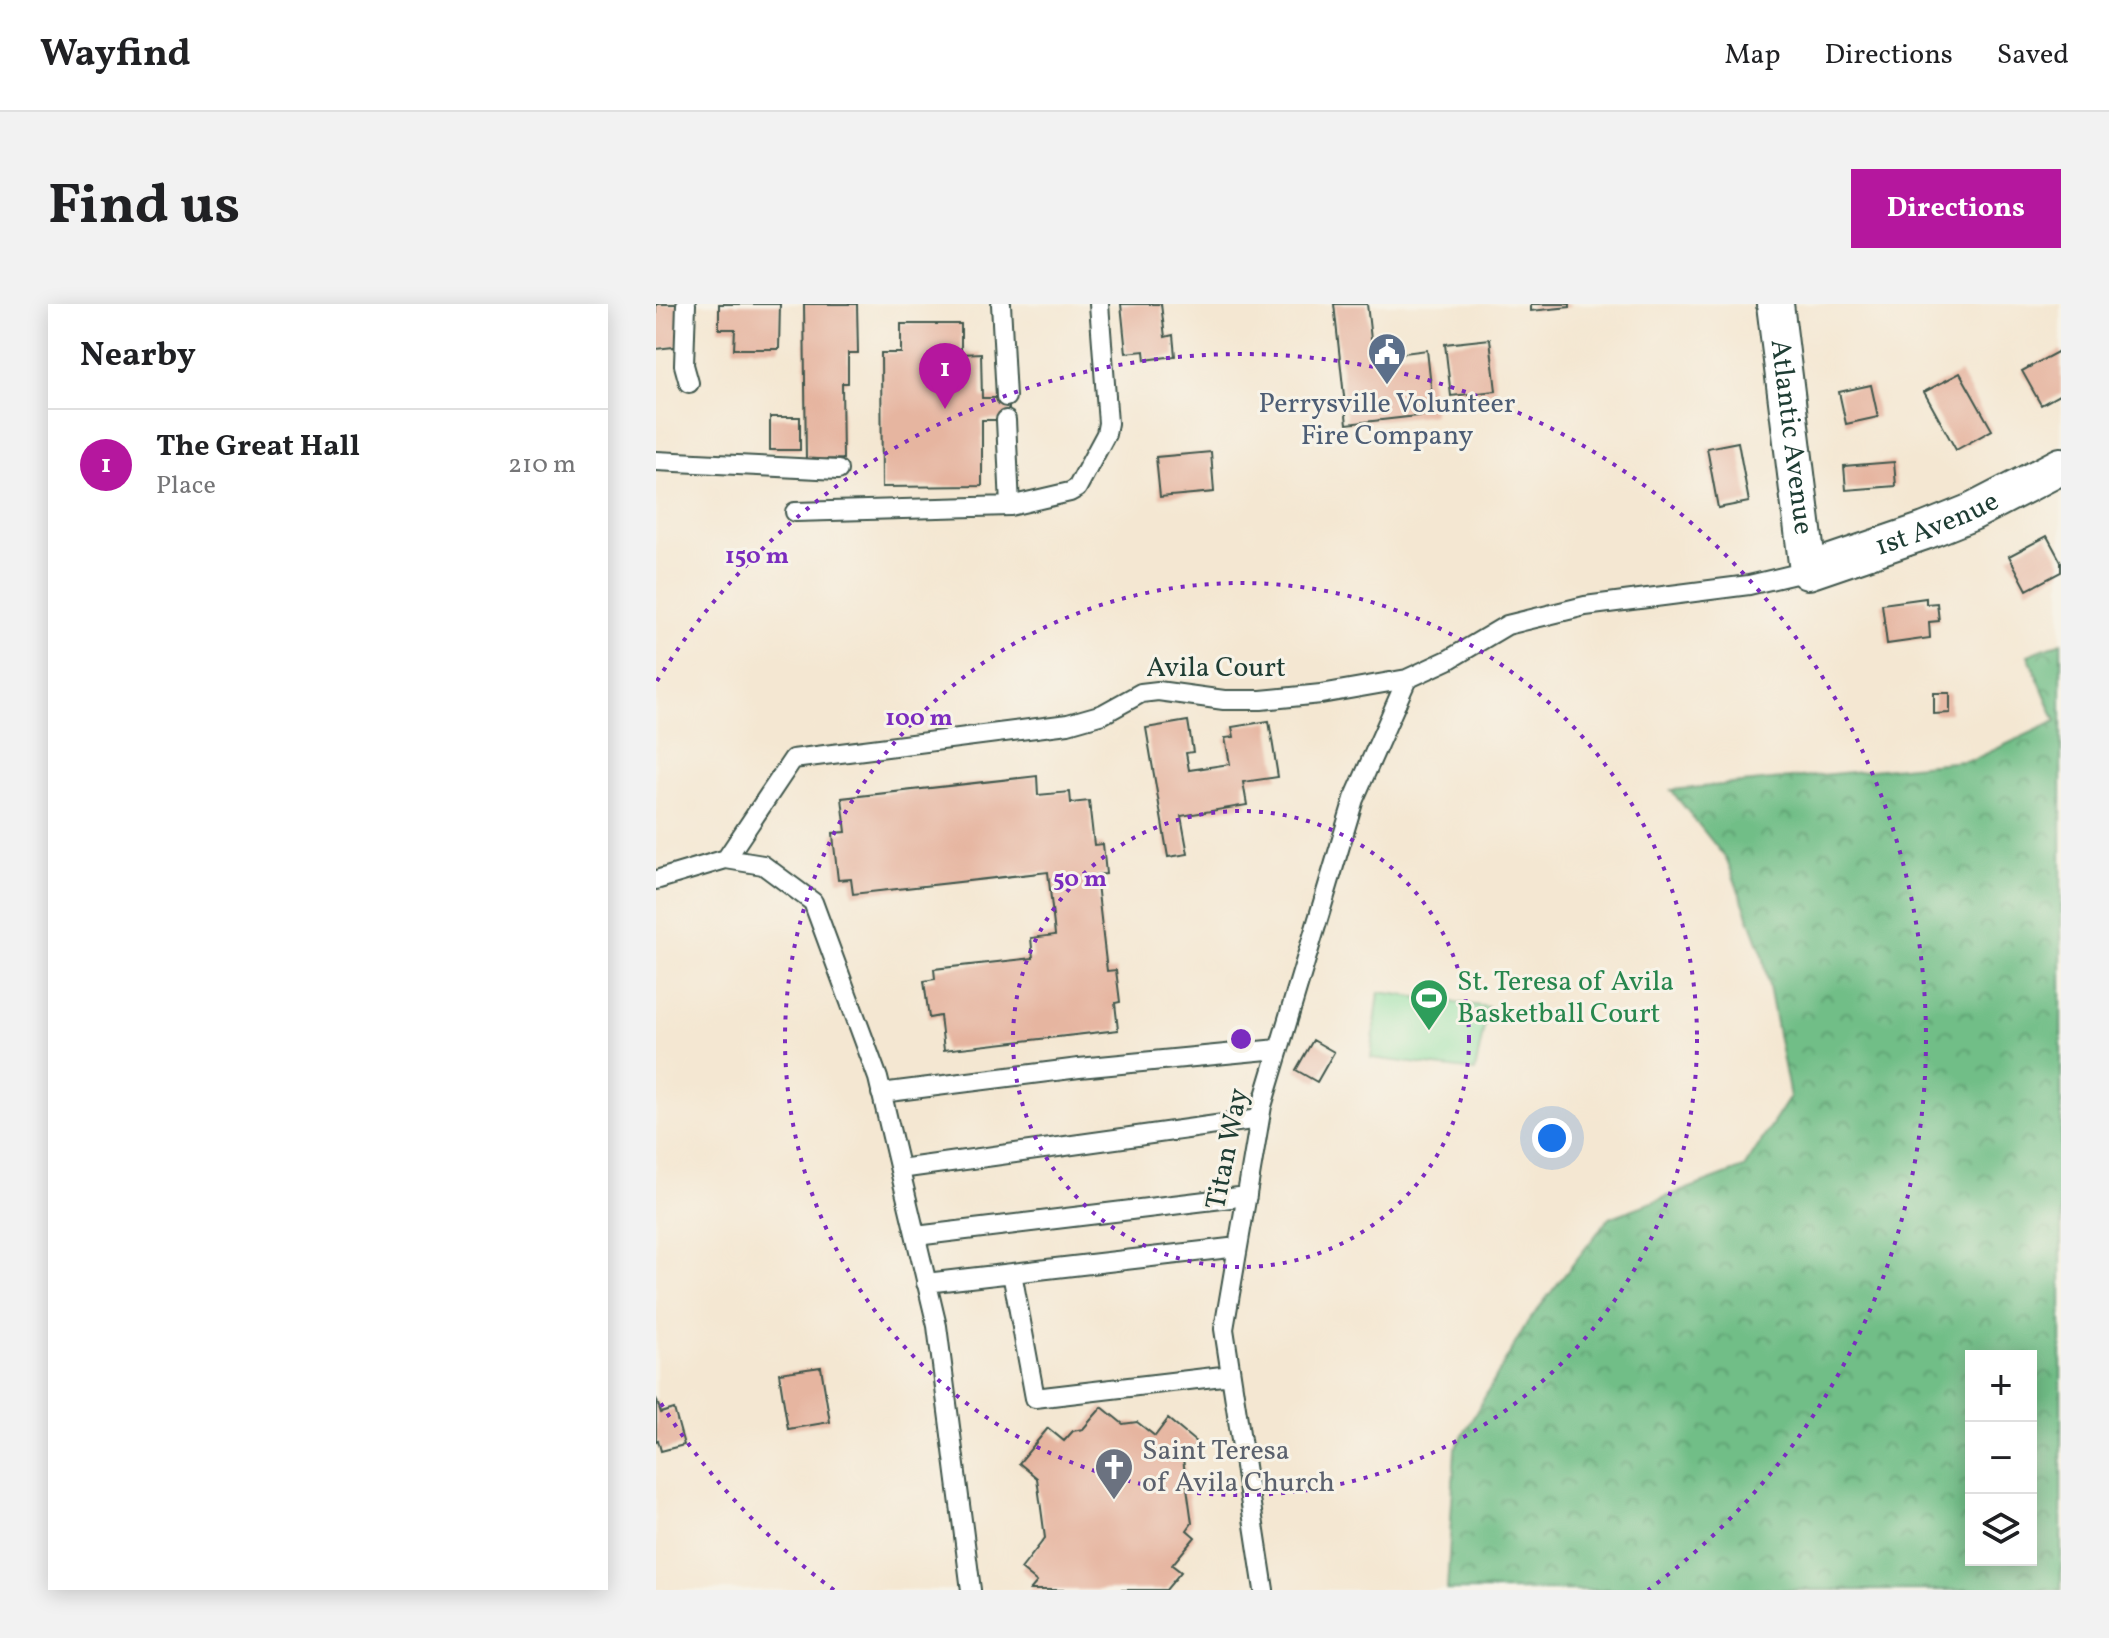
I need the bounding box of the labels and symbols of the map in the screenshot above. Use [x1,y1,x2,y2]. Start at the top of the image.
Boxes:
public building icon: Perrysville Volunteer Fire Company [1366,331,1408,386]
street label: Atlantic Avenue [1760,337,1823,537]
pin: 1 [919,343,971,409]
place label: Perrysville Volunteer Fire Company [1259,385,1516,456]
street label: 1st Avenue [1870,482,2005,566]
text: 150 m [725,540,789,574]
street label: Avila Court [1146,649,1286,688]
text: 100 m [885,702,953,736]
text: 50 m [1053,863,1107,897]
place label: St. Teresa of Avila Basketball Court [1457,963,1674,1034]
sports icon: St. Teresa of Avila Basketball Court [1408,977,1450,1032]
centre of rings [1227,1025,1255,1053]
street label: Titan Way [1197,1085,1259,1213]
your location [1532,1118,1572,1158]
place label: Saint Teresa of Avila Church [1142,1432,1335,1503]
church icon: Saint Teresa of Avila Church [1093,1446,1135,1501]

